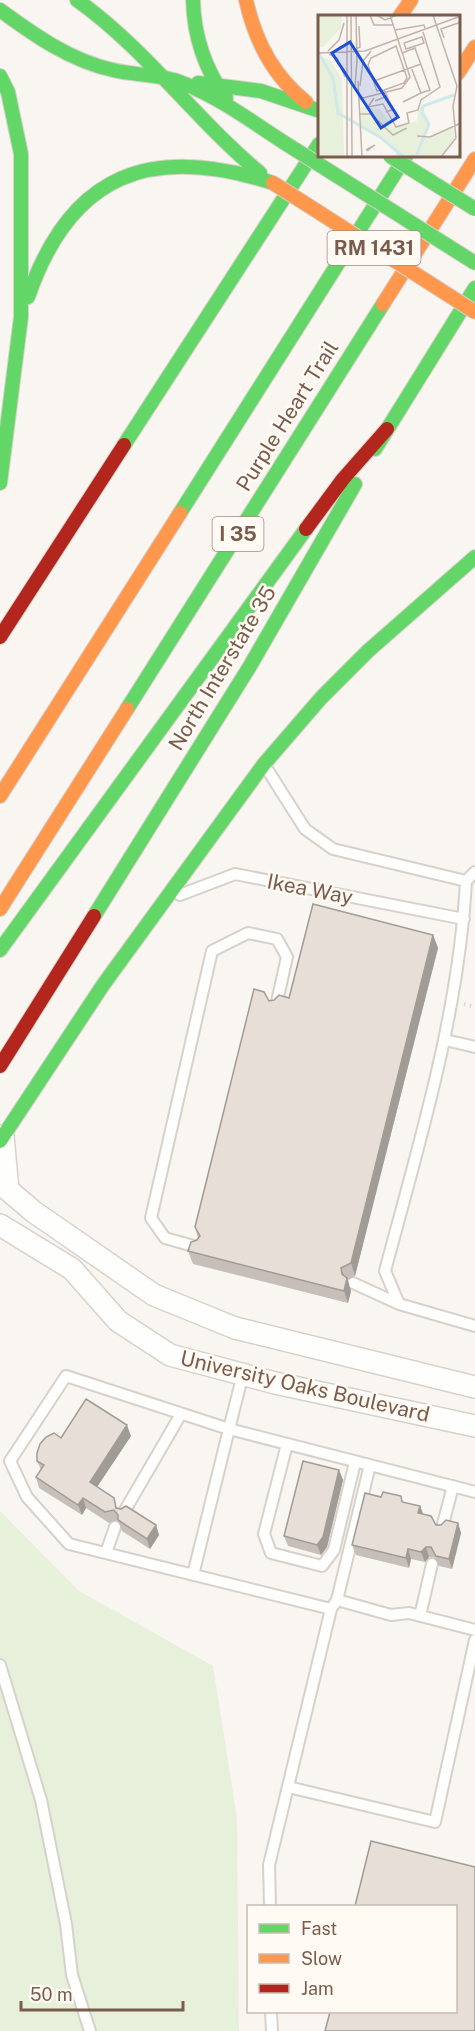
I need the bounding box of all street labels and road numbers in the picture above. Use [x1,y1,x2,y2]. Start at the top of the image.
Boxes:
road number: RM 1431 [328,231,421,265]
street label: Purple Heart Trail [231,336,343,496]
road number: I 35 [212,517,264,551]
street label: North Interstate 35 [163,581,281,755]
street label: Ikea Way [265,868,355,910]
street label: University Oaks Boulevard [178,1345,432,1427]

